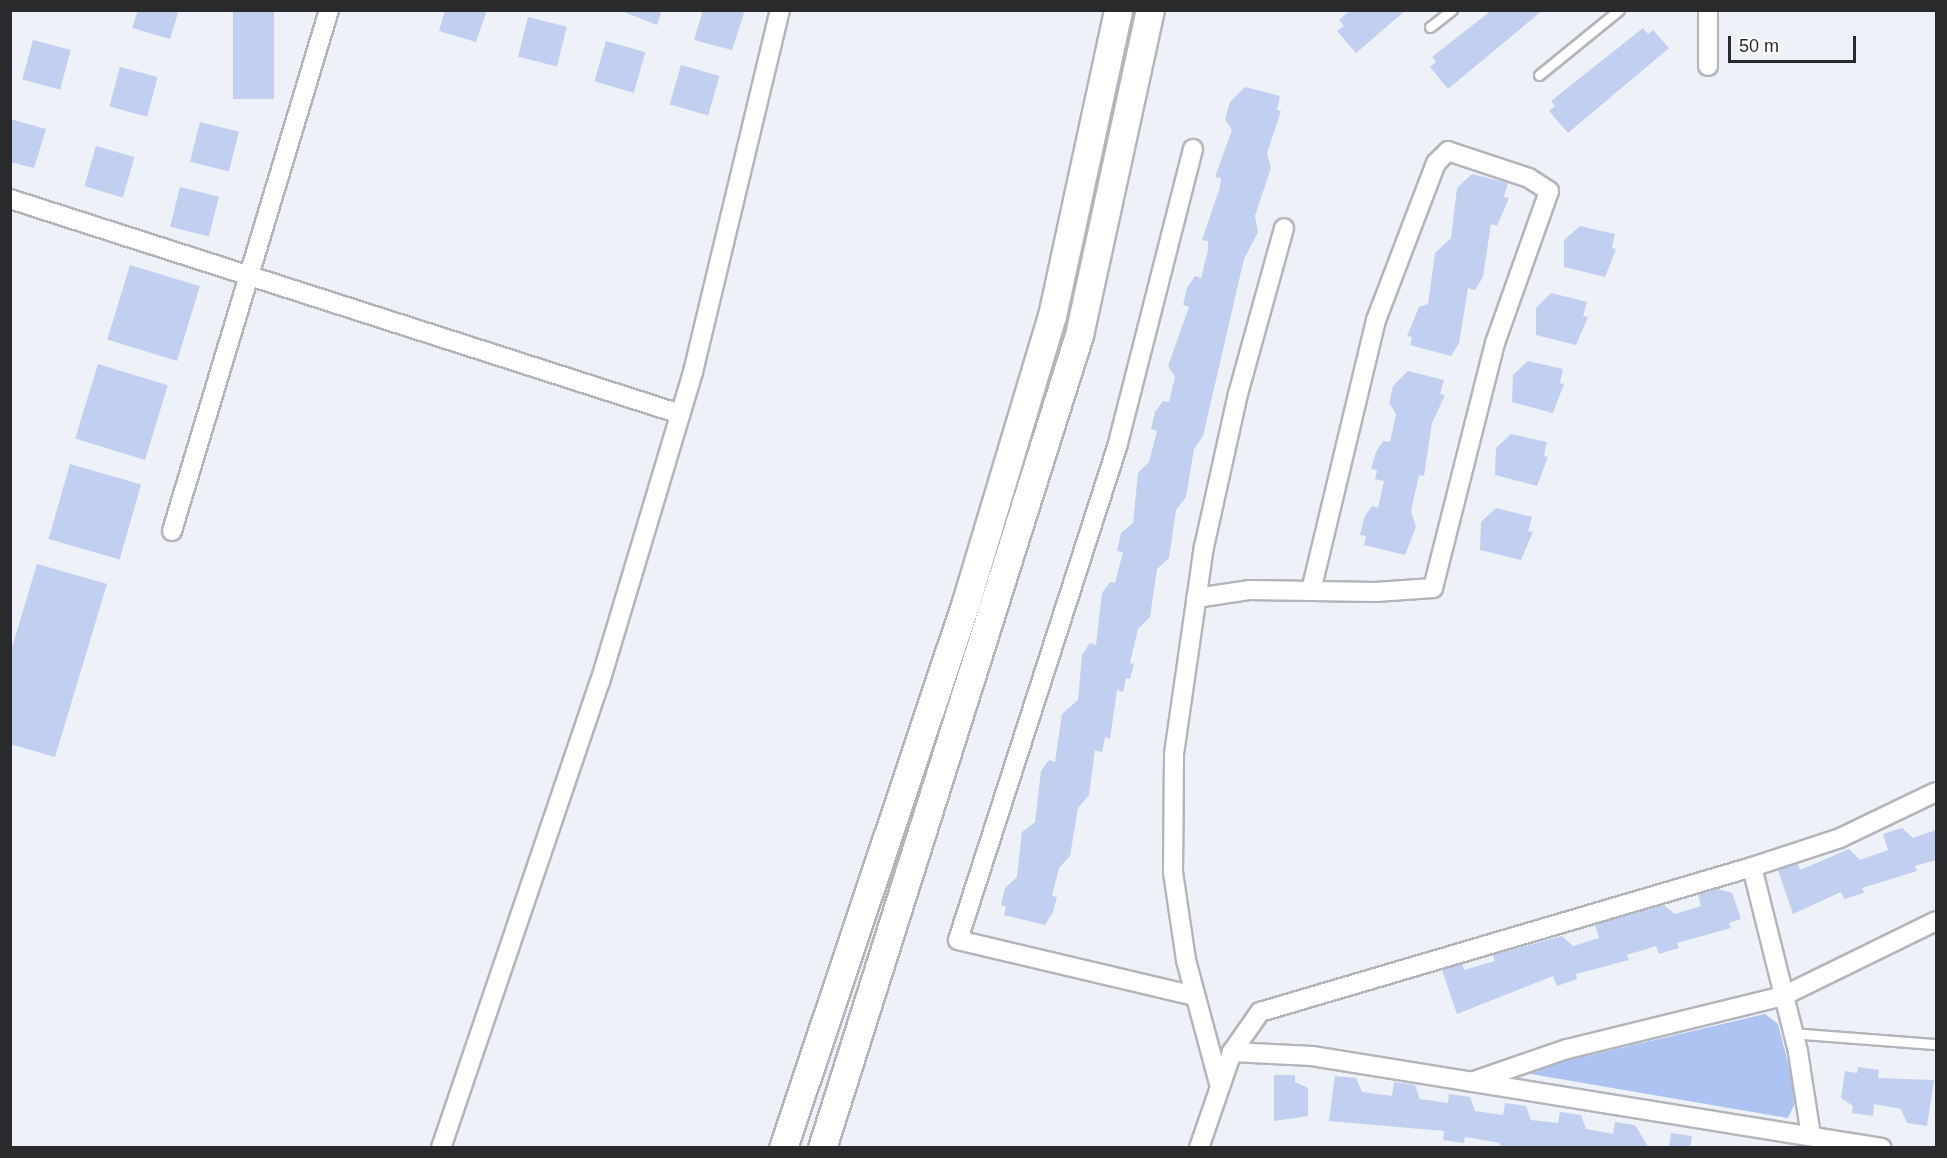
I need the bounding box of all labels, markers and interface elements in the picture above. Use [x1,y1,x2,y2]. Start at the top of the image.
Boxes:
scale bar [1731,24,1858,62]
text: 50 m [1739,36,1779,56]

